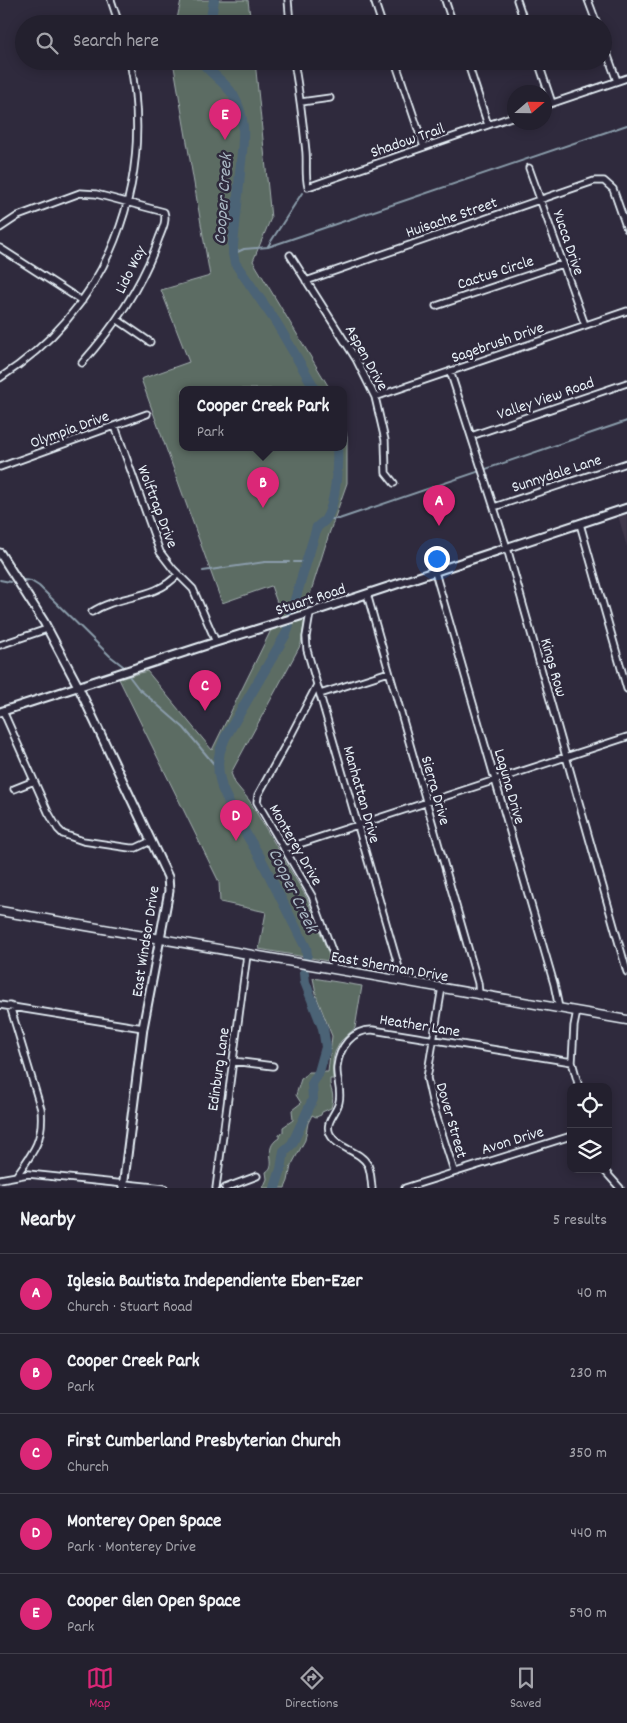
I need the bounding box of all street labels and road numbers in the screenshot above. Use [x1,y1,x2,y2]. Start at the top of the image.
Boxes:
street label: Shadow Trail [368,118,448,165]
street label: Huisache Street [403,192,501,245]
street label: Yucca Drive [546,207,590,279]
street label: Lido Way [110,242,153,298]
street label: Cactus Circle [455,250,537,297]
street label: Sagebrush Drive [448,317,547,370]
street label: Aspen Drive [338,321,393,395]
street label: Valley View Road [494,372,598,427]
street label: Olympia Drive [27,405,113,455]
street label: Sunnydale Lane [509,449,605,500]
street label: Wolftrap Drive [130,462,183,552]
street label: Stuart Road [273,578,349,623]
street label: Kings Row [533,636,572,700]
street label: Manhattan Drive [336,743,385,846]
street label: Laguna Drive [487,746,530,827]
street label: Sierra Drive [414,753,455,828]
street label: Monterey Drive [262,800,327,890]
street label: East Windsor Drive [126,884,167,999]
street label: East Sherman Drive [329,946,450,989]
street label: Heather Lane [378,1009,461,1044]
street label: Edinburg Lane [202,1026,237,1113]
street label: Dover Street [429,1080,472,1161]
street label: Avon Drive [479,1121,547,1162]

